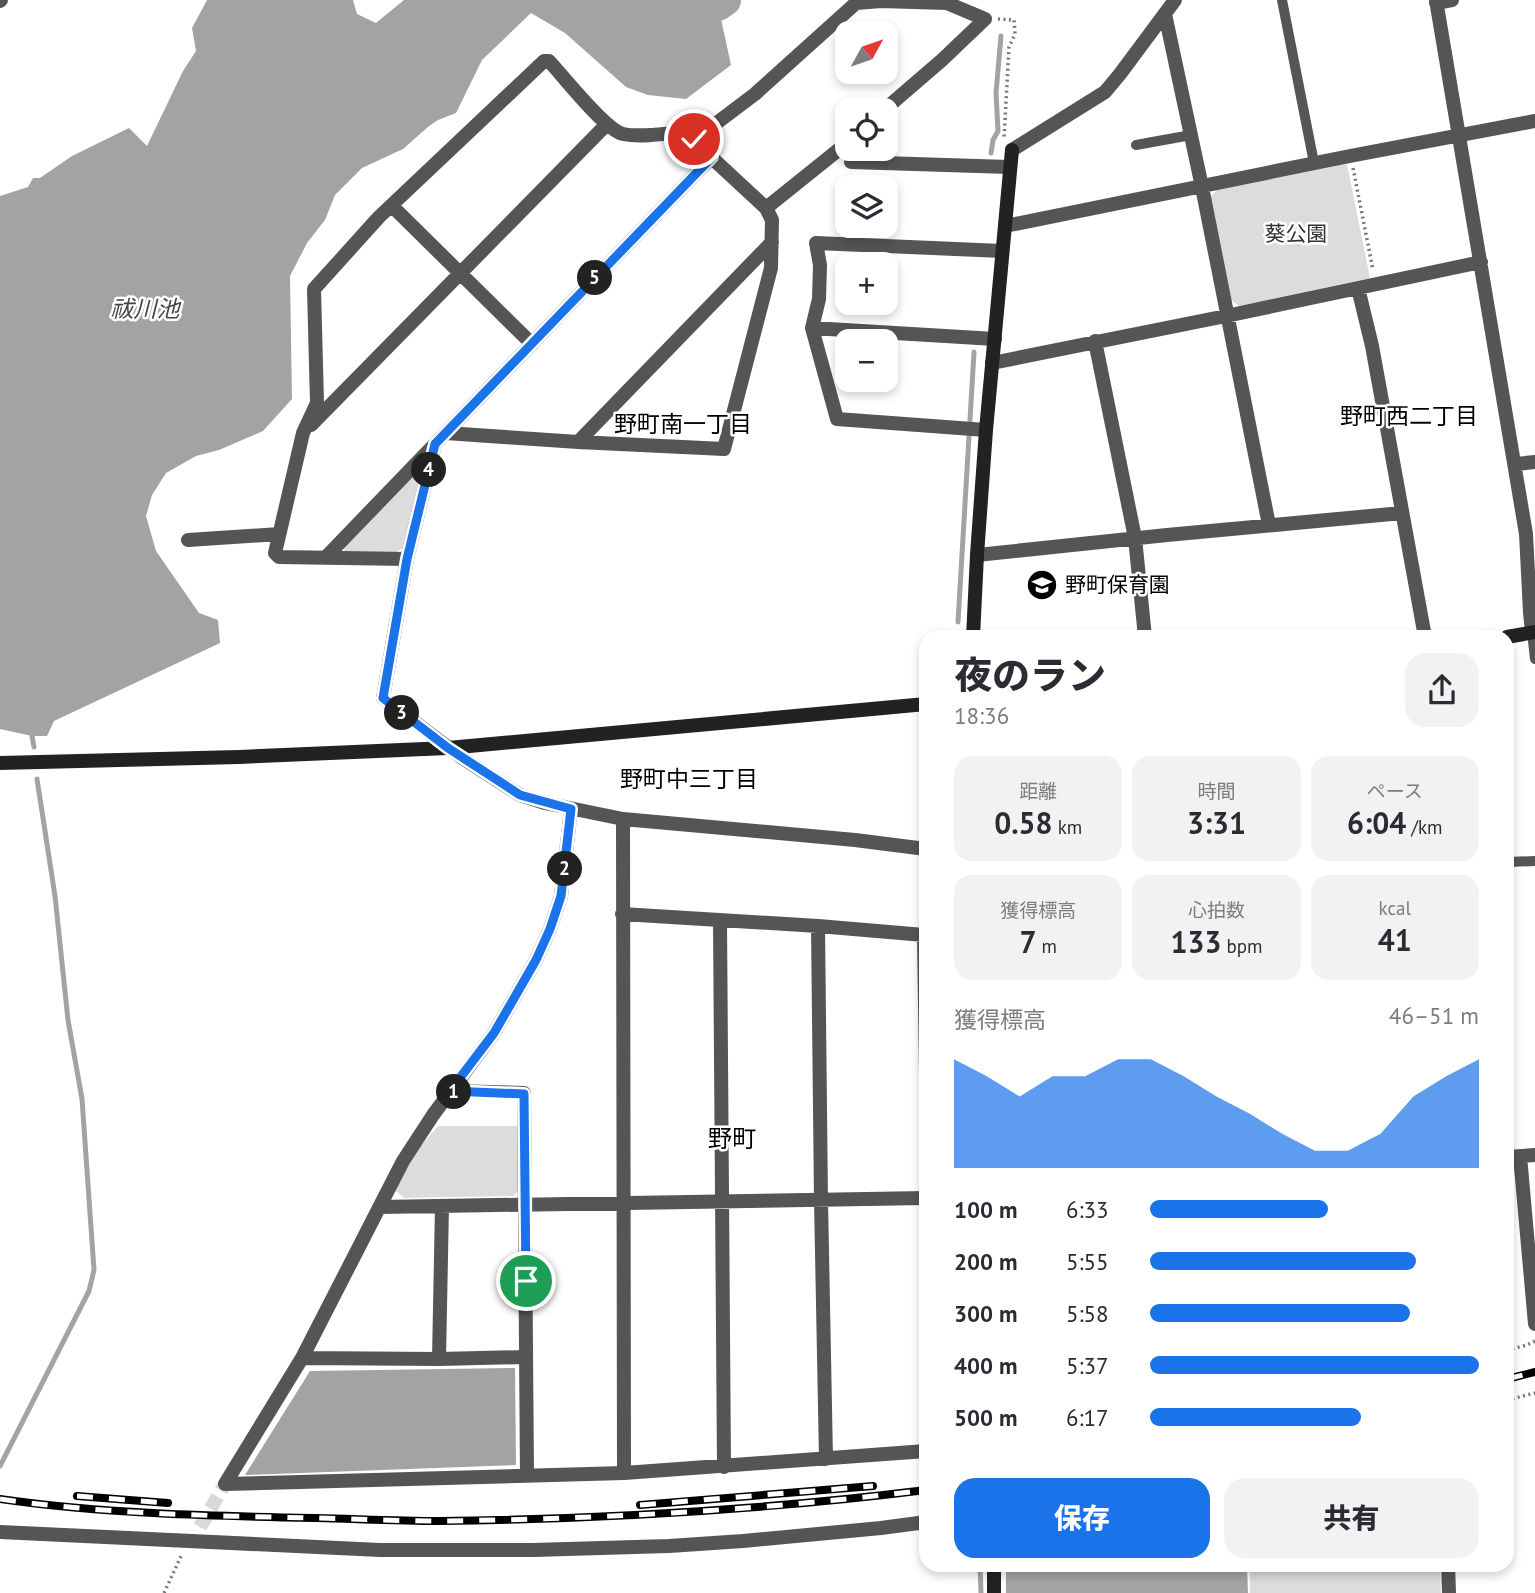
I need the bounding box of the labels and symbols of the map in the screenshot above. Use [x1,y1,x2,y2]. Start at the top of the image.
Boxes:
north arrow [835,21,898,84]
pin [664,109,724,169]
park label: 葵公園 [1265,220,1328,247]
pin: 5 [578,260,612,296]
water label: 祓川池 [111,294,182,323]
district label: 野町西二丁目 [1340,401,1478,430]
district label: 野町南一丁目 [614,409,752,438]
pin: 4 [412,452,446,488]
school or university icon: 野町保育園 [1025,568,1059,602]
place label: 野町保育園 [1065,571,1170,598]
pin: 3 [384,696,420,730]
district label: 野町中三丁目 [620,764,758,793]
pin: 2 [548,852,582,886]
pin: 1 [436,1074,472,1110]
district label: 野町 [708,1123,756,1154]
pin [496,1251,556,1311]

